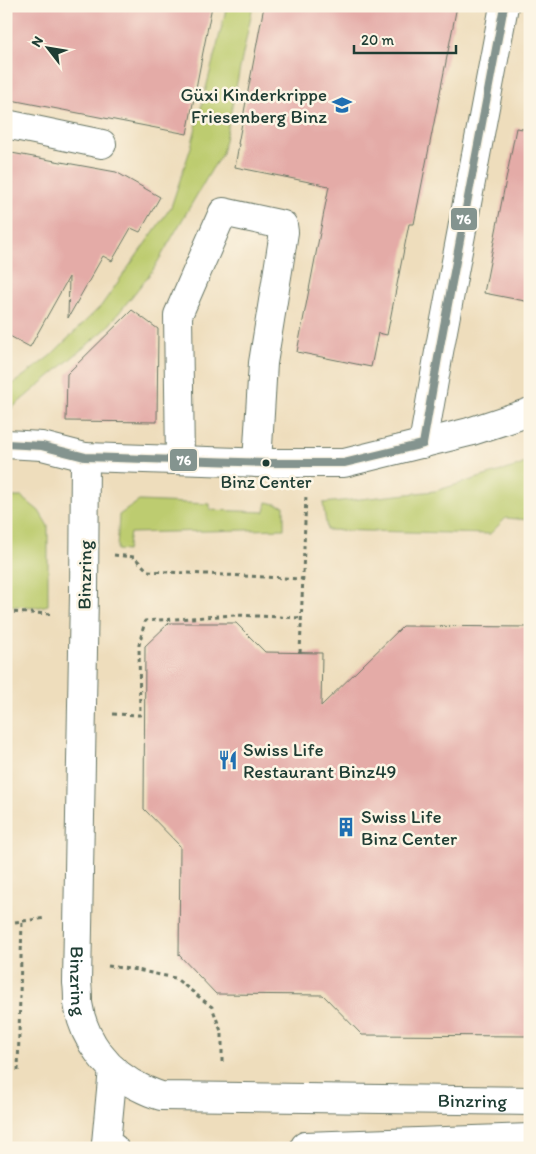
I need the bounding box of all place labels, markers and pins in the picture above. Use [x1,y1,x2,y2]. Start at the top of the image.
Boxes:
place label: Güxi Kinderkrippe Friesenberg Binz [180,83,327,128]
school or university icon: Güxi Kinderkrippe Friesenberg Binz [331,94,353,116]
marker: Binz Center [261,458,271,468]
place label: Binz Center [220,471,312,493]
place label: Swiss Life Restaurant Binz49 [243,738,397,783]
restaurant icon: Swiss Life Restaurant Binz49 [217,749,239,771]
place label: Swiss Life Binz Center [361,805,458,850]
building icon: Swiss Life Binz Center [335,816,357,838]

